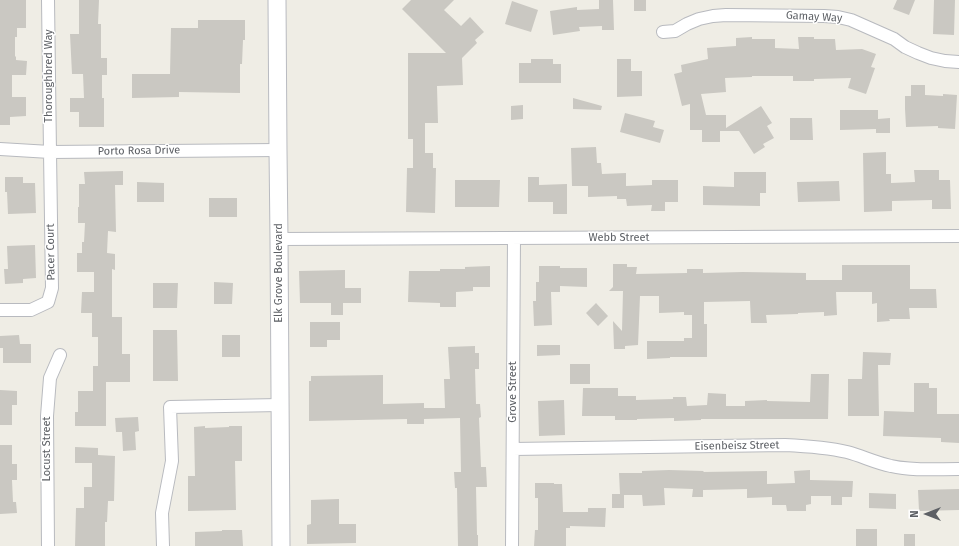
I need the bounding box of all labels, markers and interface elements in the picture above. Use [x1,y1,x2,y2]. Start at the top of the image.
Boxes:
street label: Gamay Way [785,9,843,25]
street label: Thoroughbred Way [42,29,56,123]
street label: Porto Rosa Drive [98,144,180,158]
street label: Pacer Court [44,223,58,281]
street label: Elk Grove Boulevard [272,223,286,323]
street label: Webb Street [589,231,649,245]
street label: Grove Street [506,361,520,423]
street label: Locust Street [40,416,54,482]
street label: Eisenbeisz Street [694,439,780,453]
north arrow [907,494,947,534]
text: N [908,510,921,518]

